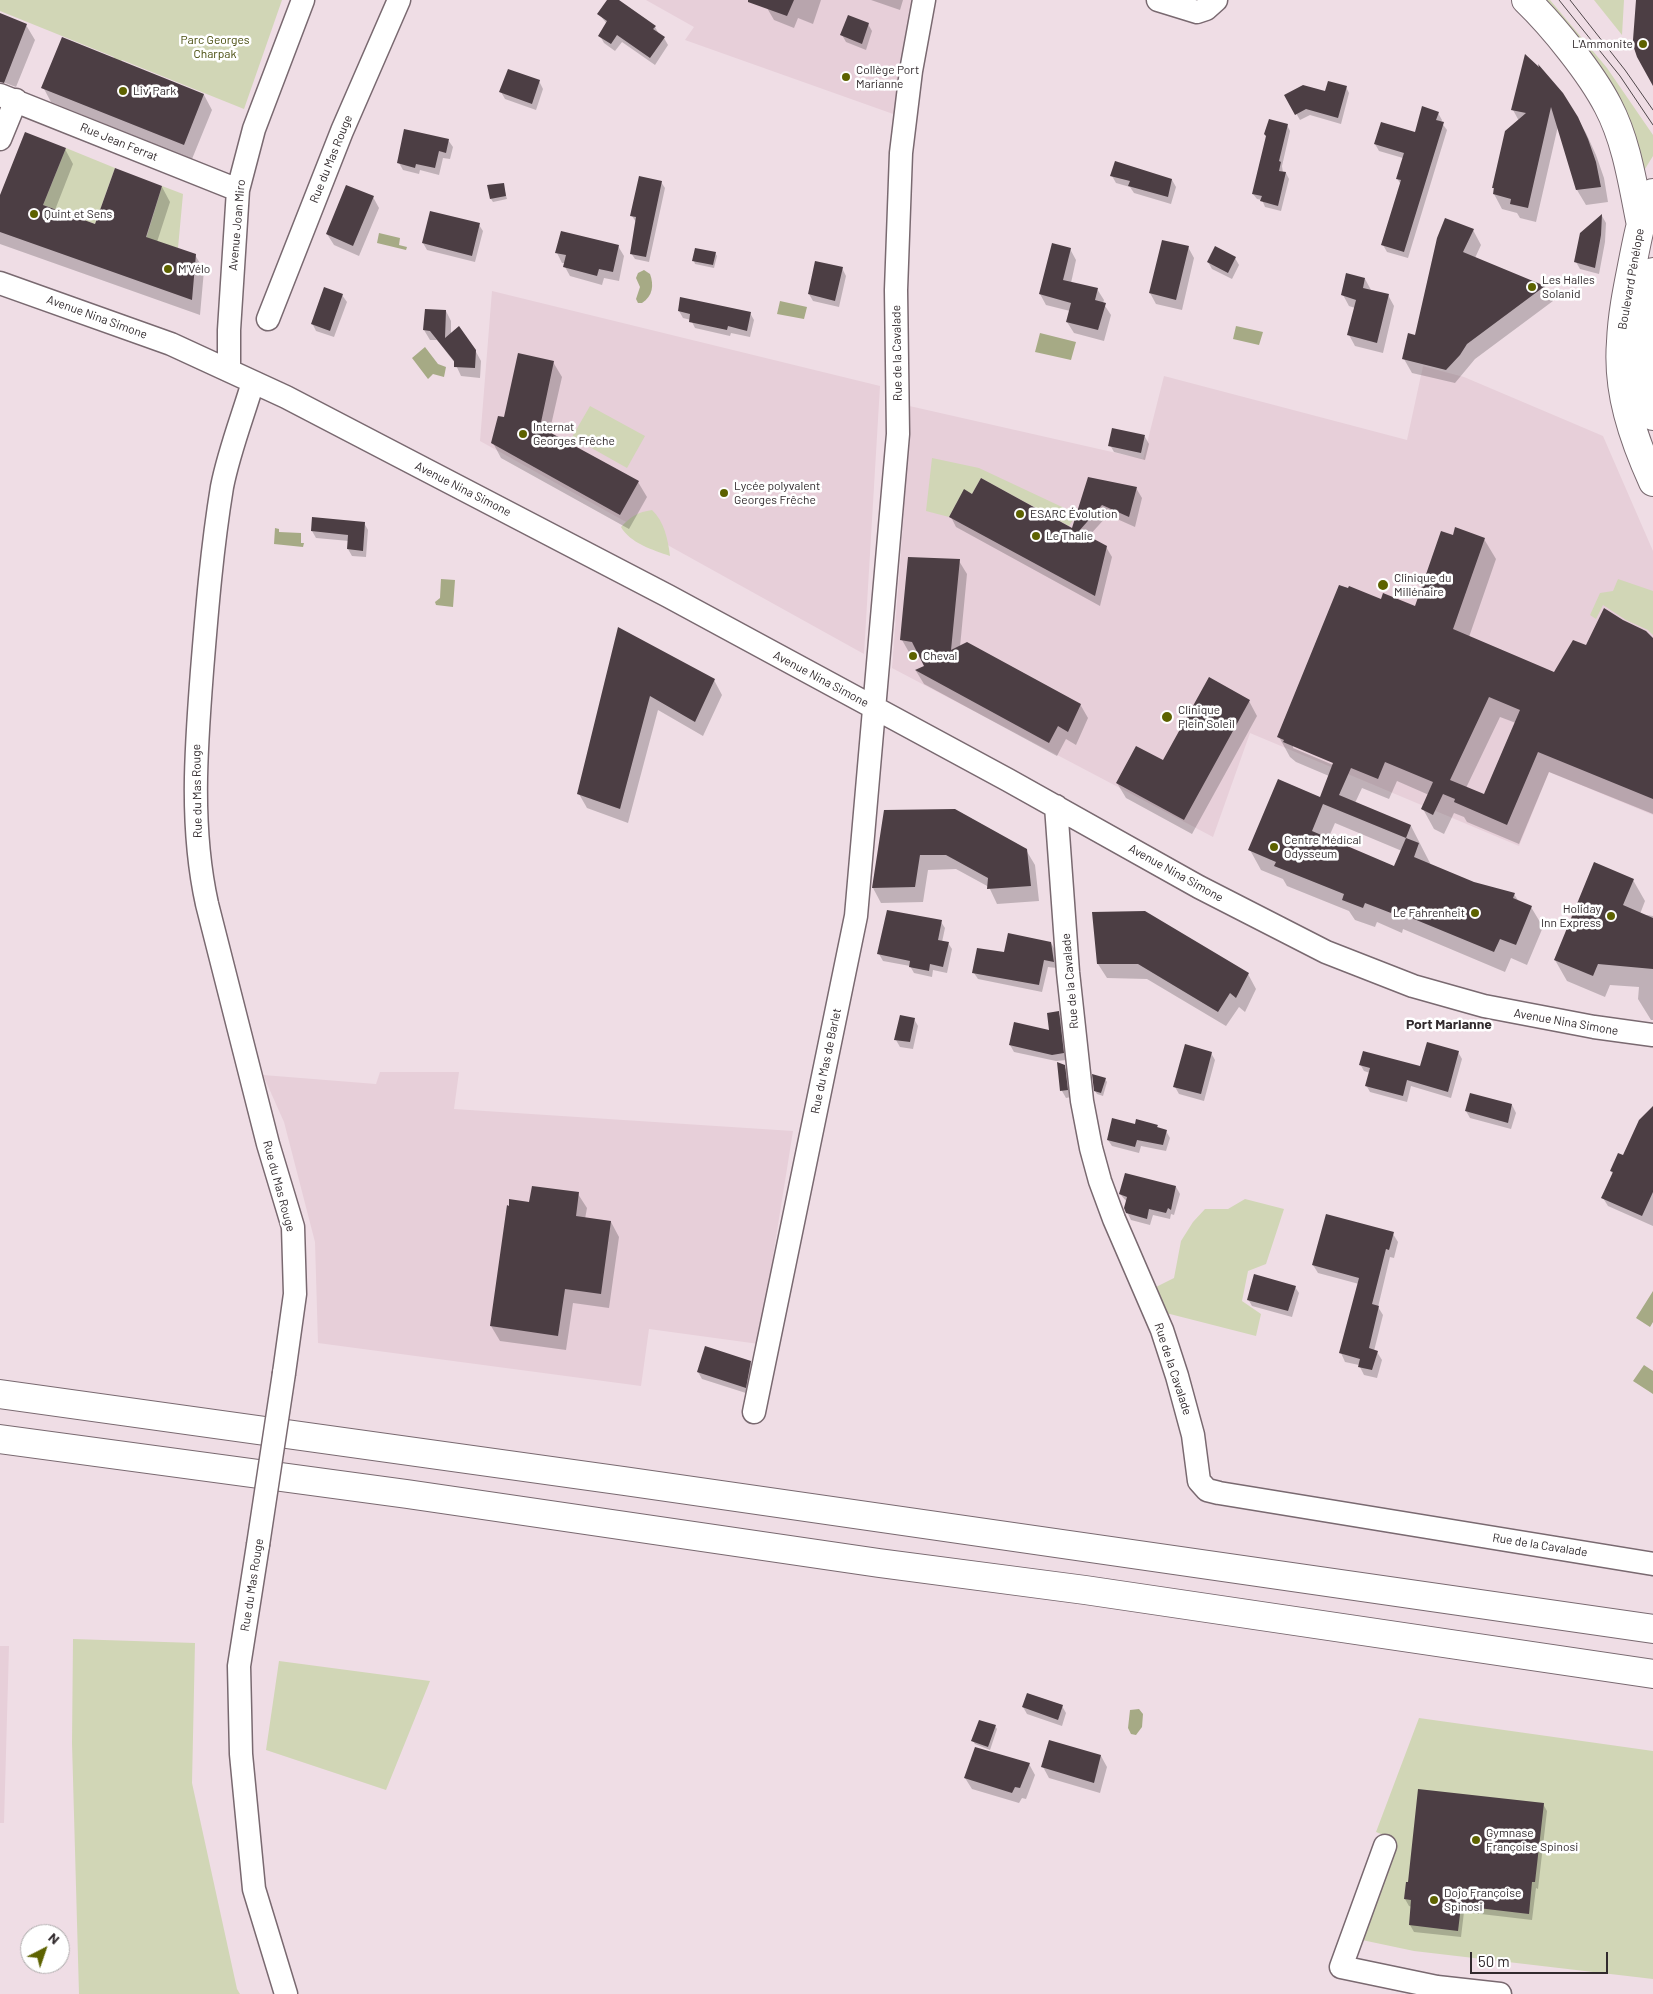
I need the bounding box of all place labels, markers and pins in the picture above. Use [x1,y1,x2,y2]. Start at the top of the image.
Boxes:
place label: L'Ammonite [1572,37,1633,51]
marker: L'Ammonite [1637,38,1649,50]
place label: Collège Port Marianne [856,63,919,91]
marker: Collège Port Marianne [840,71,852,83]
place label: Liv' Park [133,84,176,98]
marker: Liv' Park [117,85,129,97]
place label: Quint et Sens [44,207,112,221]
marker: Quint et Sens [28,208,40,220]
place label: M'Vélo [178,262,210,276]
marker: M'Vélo [162,263,174,275]
place label: Les Halles Solanid [1542,273,1595,301]
marker: Les Halles Solanid [1526,281,1538,293]
place label: Internat Georges Frêche [533,420,615,448]
marker: Internat Georges Frêche [517,428,529,440]
place label: Lycée polyvalent Georges Frêche [734,479,820,507]
marker: Lycée polyvalent Georges Frêche [718,487,730,499]
place label: ESARC Évolution [1030,507,1118,521]
marker: ESARC Évolution [1014,508,1026,520]
place label: Le Thalie [1046,529,1093,543]
marker: Le Thalie [1030,530,1042,542]
place label: Clinique du Millénaire [1394,571,1451,599]
marker: Clinique du Millénaire [1376,578,1390,592]
place label: Cheval [923,649,957,663]
marker: Cheval [907,650,919,662]
place label: Clinique Plein Soleil [1178,703,1235,731]
marker: Clinique Plein Soleil [1160,710,1174,724]
place label: Centre Médical Odysseum [1284,833,1361,861]
marker: Centre Médical Odysseum [1268,841,1280,853]
place label: Holiday Inn Express [1541,902,1601,930]
place label: Le Fahrenheit [1393,906,1465,920]
marker: Le Fahrenheit [1469,907,1481,919]
marker: Holiday Inn Express [1605,910,1617,922]
place label: Gymnase Françoise Spinosi [1486,1826,1578,1854]
marker: Gymnase Françoise Spinosi [1470,1834,1482,1846]
place label: Dojo Françoise Spinosi [1444,1886,1521,1914]
marker: Dojo Françoise Spinosi [1428,1894,1440,1906]

